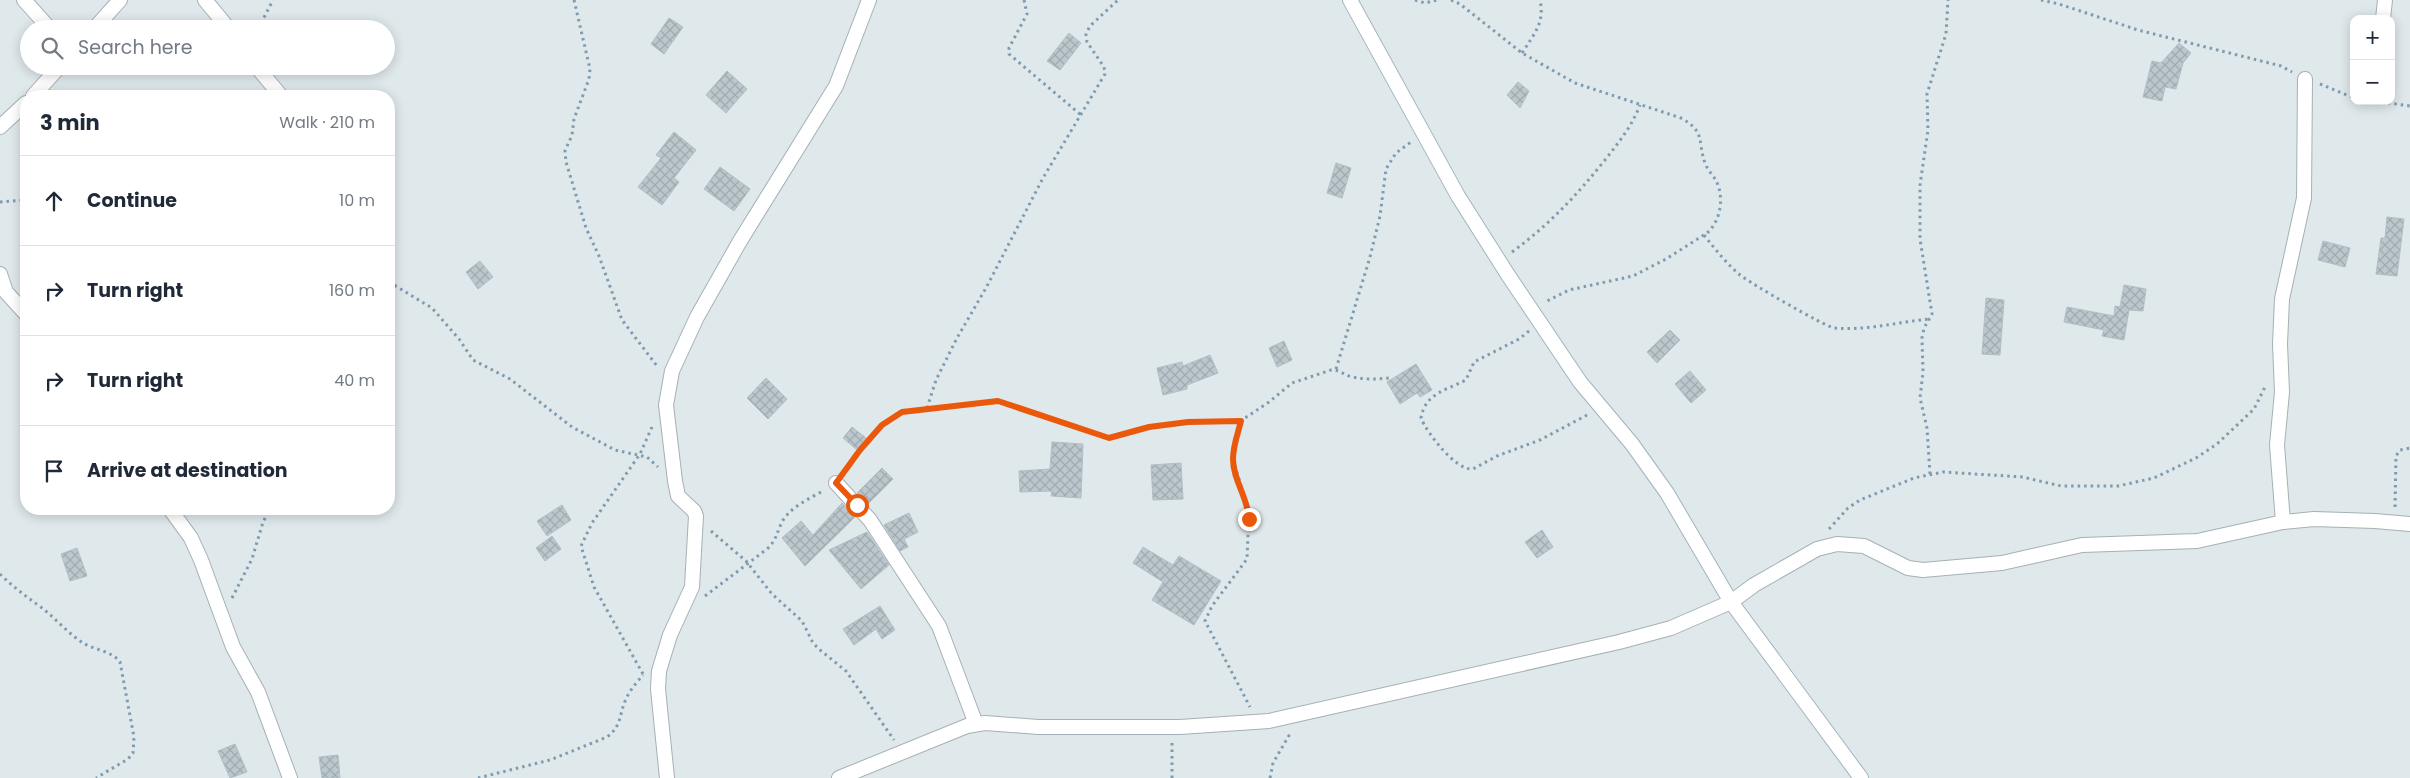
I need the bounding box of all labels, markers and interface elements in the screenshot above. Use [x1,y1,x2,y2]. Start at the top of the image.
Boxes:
map controls [2350,15,2395,105]
button: + [2350,15,2395,60]
search box [20,20,395,75]
icon: search [38,34,66,62]
text: Search here [78,34,192,61]
button: − [2350,60,2395,105]
text: 3 min [40,108,100,137]
text: Walk · 210 m [279,111,375,134]
icon: ahead [40,187,68,215]
text: Continue [87,187,177,214]
text: 10 m [339,189,375,212]
icon: right [40,277,68,305]
text: Turn right [87,277,183,304]
text: 160 m [329,279,375,302]
icon: right [40,367,68,395]
text: Turn right [87,367,183,394]
text: 40 m [334,369,375,392]
icon: arrive [40,457,68,485]
text: Arrive at destination [87,457,288,484]
route start [846,494,869,517]
route end [1238,508,1261,531]

